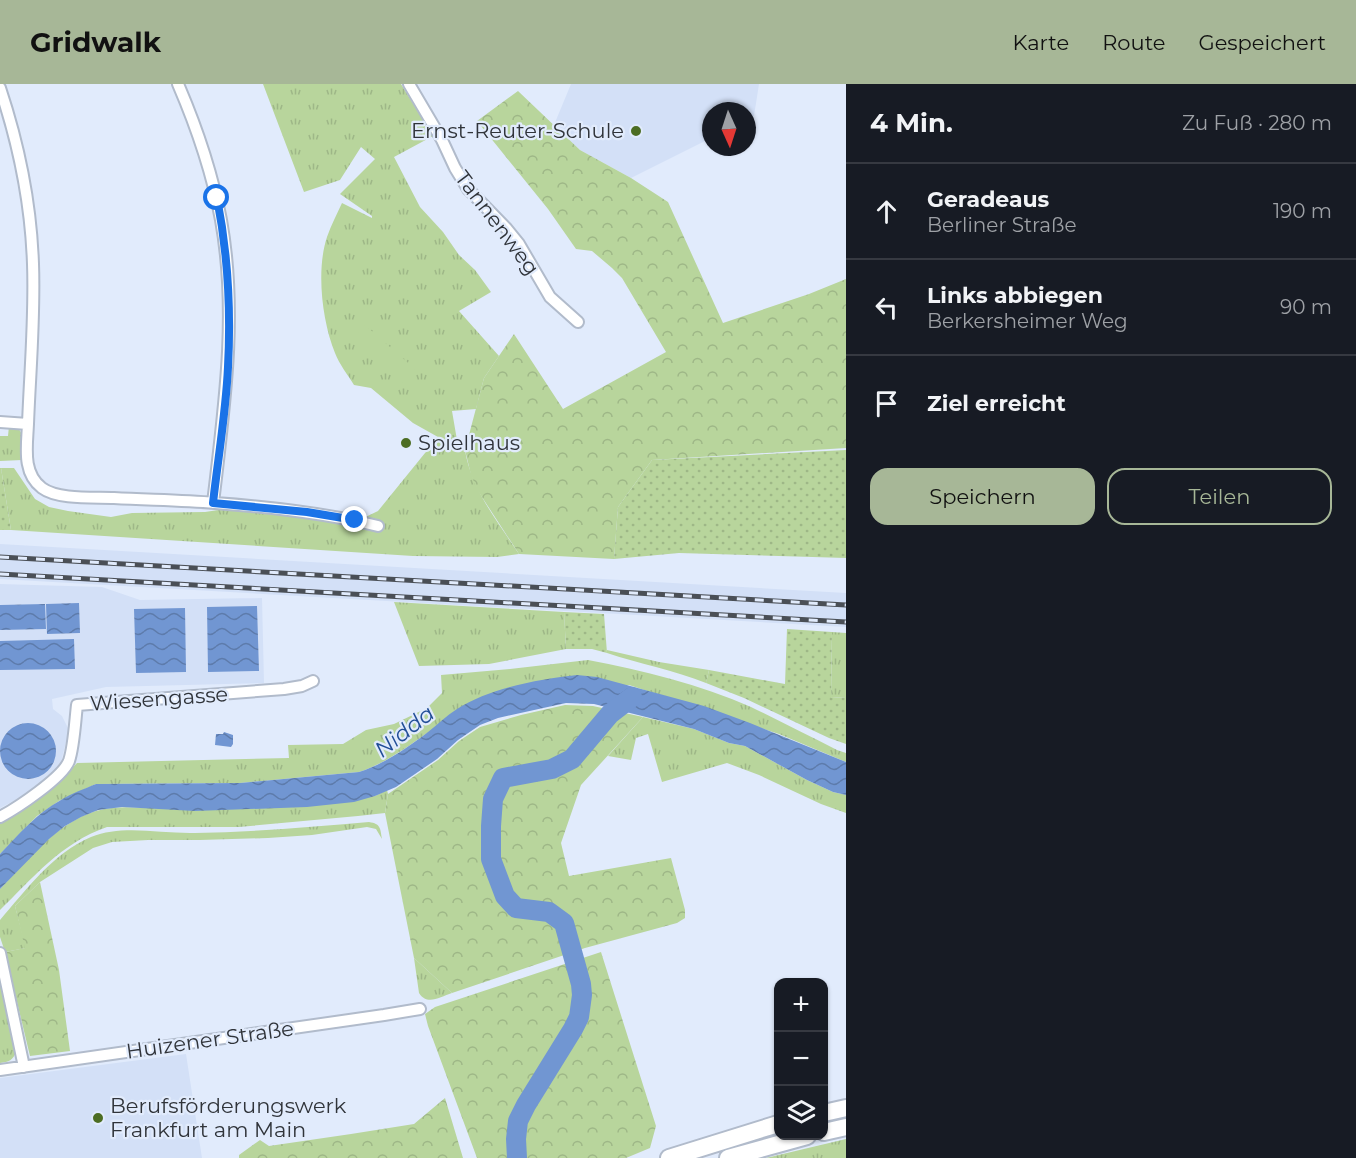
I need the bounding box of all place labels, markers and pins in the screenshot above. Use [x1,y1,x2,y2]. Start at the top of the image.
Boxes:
place label: Ernst-Reuter-Schule [411,118,624,143]
marker: Ernst-Reuter-Schule [629,124,643,138]
place label: Spielhaus [418,430,520,455]
marker: Spielhaus [399,436,413,450]
place label: Berufsförderungswerk Frankfurt am Main [110,1093,347,1142]
marker: Berufsförderungswerk Frankfurt am Main [91,1111,105,1125]

